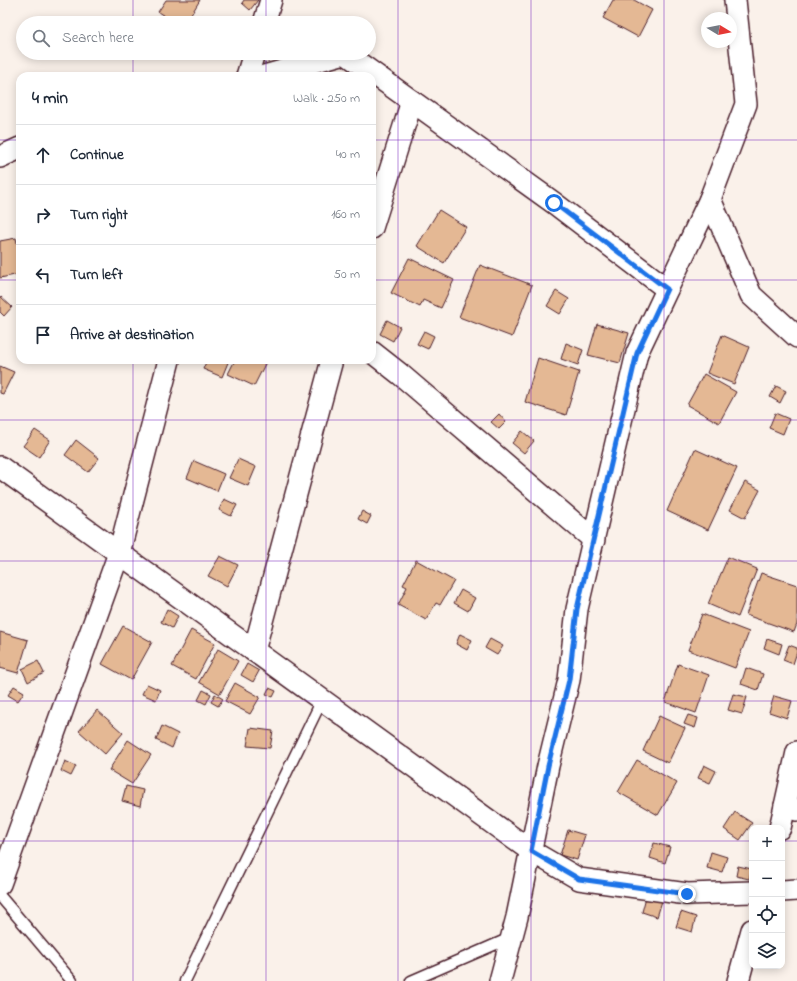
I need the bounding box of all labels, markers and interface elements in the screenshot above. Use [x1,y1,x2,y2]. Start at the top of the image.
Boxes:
north arrow [701,12,737,48]
search box [16,16,376,60]
icon: search [30,27,52,49]
text: Search here [62,27,134,49]
text: 4 min [32,86,68,111]
text: Walk · 250 m [293,89,360,108]
icon: ahead [32,144,54,166]
text: Continue [70,144,124,166]
text: 40 m [336,145,360,164]
route start [545,194,563,212]
icon: right [32,204,54,226]
text: Turn right [70,204,128,226]
text: 160 m [331,205,360,224]
icon: left [32,264,54,286]
text: Turn left [70,264,123,286]
text: 50 m [334,265,360,284]
icon: arrive [32,324,54,346]
text: Arrive at destination [70,324,194,346]
map controls [749,825,785,969]
button: + [749,825,785,861]
button: − [749,861,785,897]
route end [678,885,696,903]
button: locate [749,897,785,933]
button: layers [749,933,785,969]

